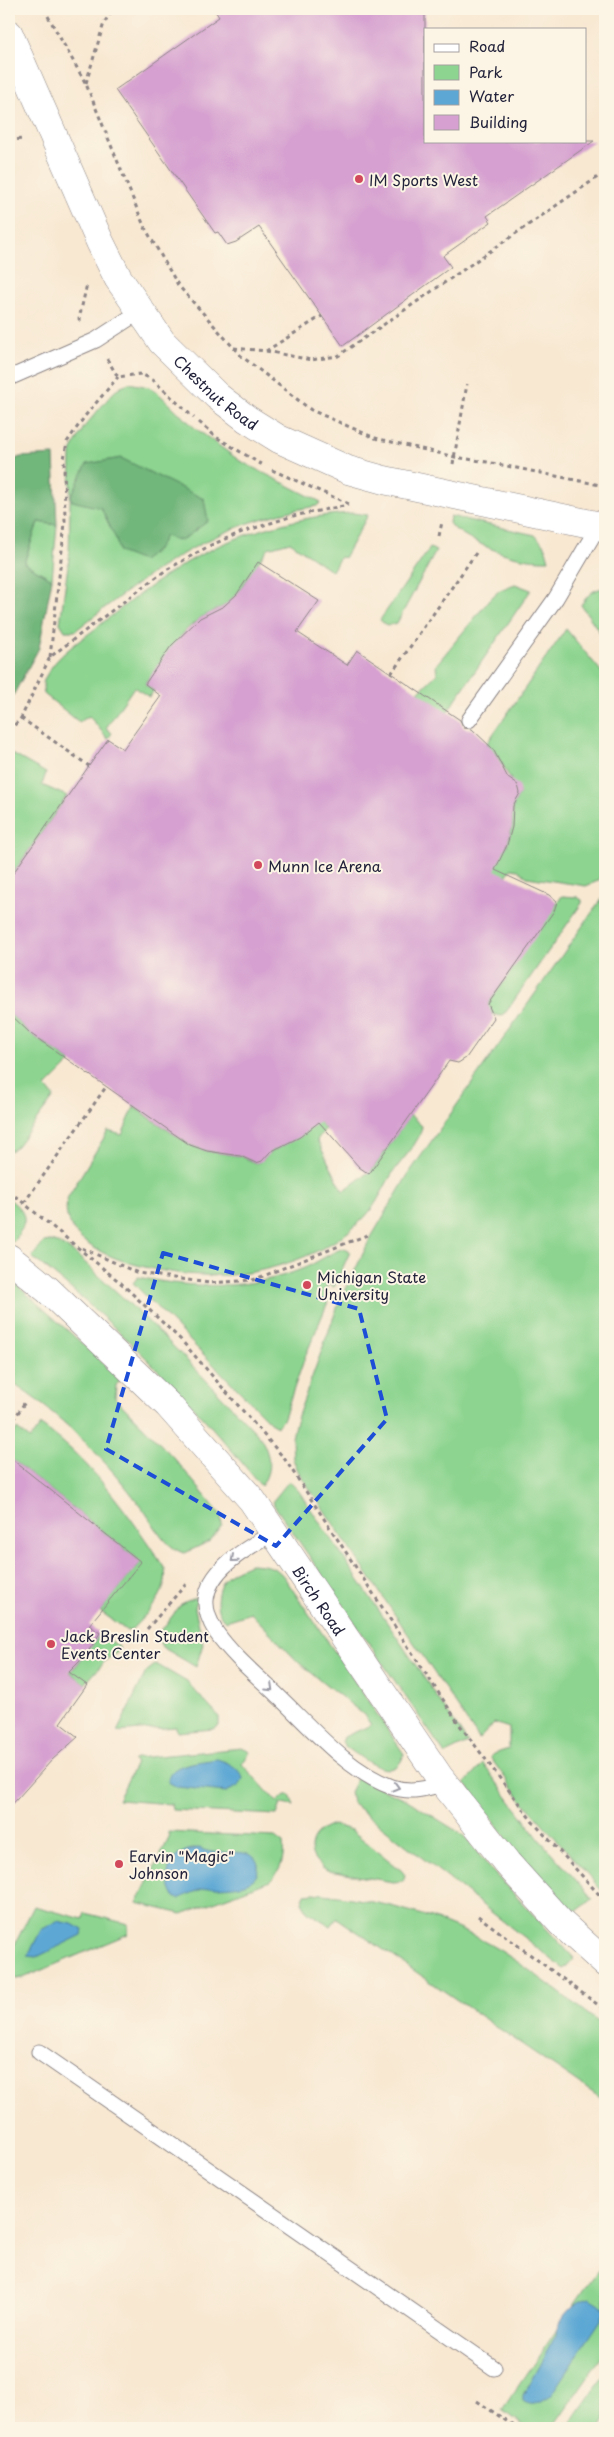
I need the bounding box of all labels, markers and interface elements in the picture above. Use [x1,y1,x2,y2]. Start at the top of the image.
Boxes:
legend [424,28,586,142]
text: Road [469,34,505,57]
text: Park [469,60,503,83]
text: Water [469,84,514,107]
text: Building [469,110,528,133]
place label: IM Sports West [369,168,478,191]
marker: IM Sports West [353,173,365,185]
street label: Chestnut Road [169,349,263,435]
place label: Munn Ice Arena [268,854,382,877]
marker: Munn Ice Arena [252,859,264,871]
place label: Michigan State University [317,1265,426,1305]
marker: Michigan State University [301,1279,313,1291]
one-way arrow [230,1554,239,1563]
street label: Birch Road [287,1560,352,1640]
place label: Jack Breslin Student Events Center [61,1624,209,1664]
marker: Jack Breslin Student Events Center [45,1638,57,1650]
one-way arrow [264,1682,273,1691]
one-way arrow [392,1782,400,1792]
place label: Earvin "Magic" Johnson [129,1844,234,1884]
marker: Earvin "Magic" Johnson [113,1858,125,1870]

